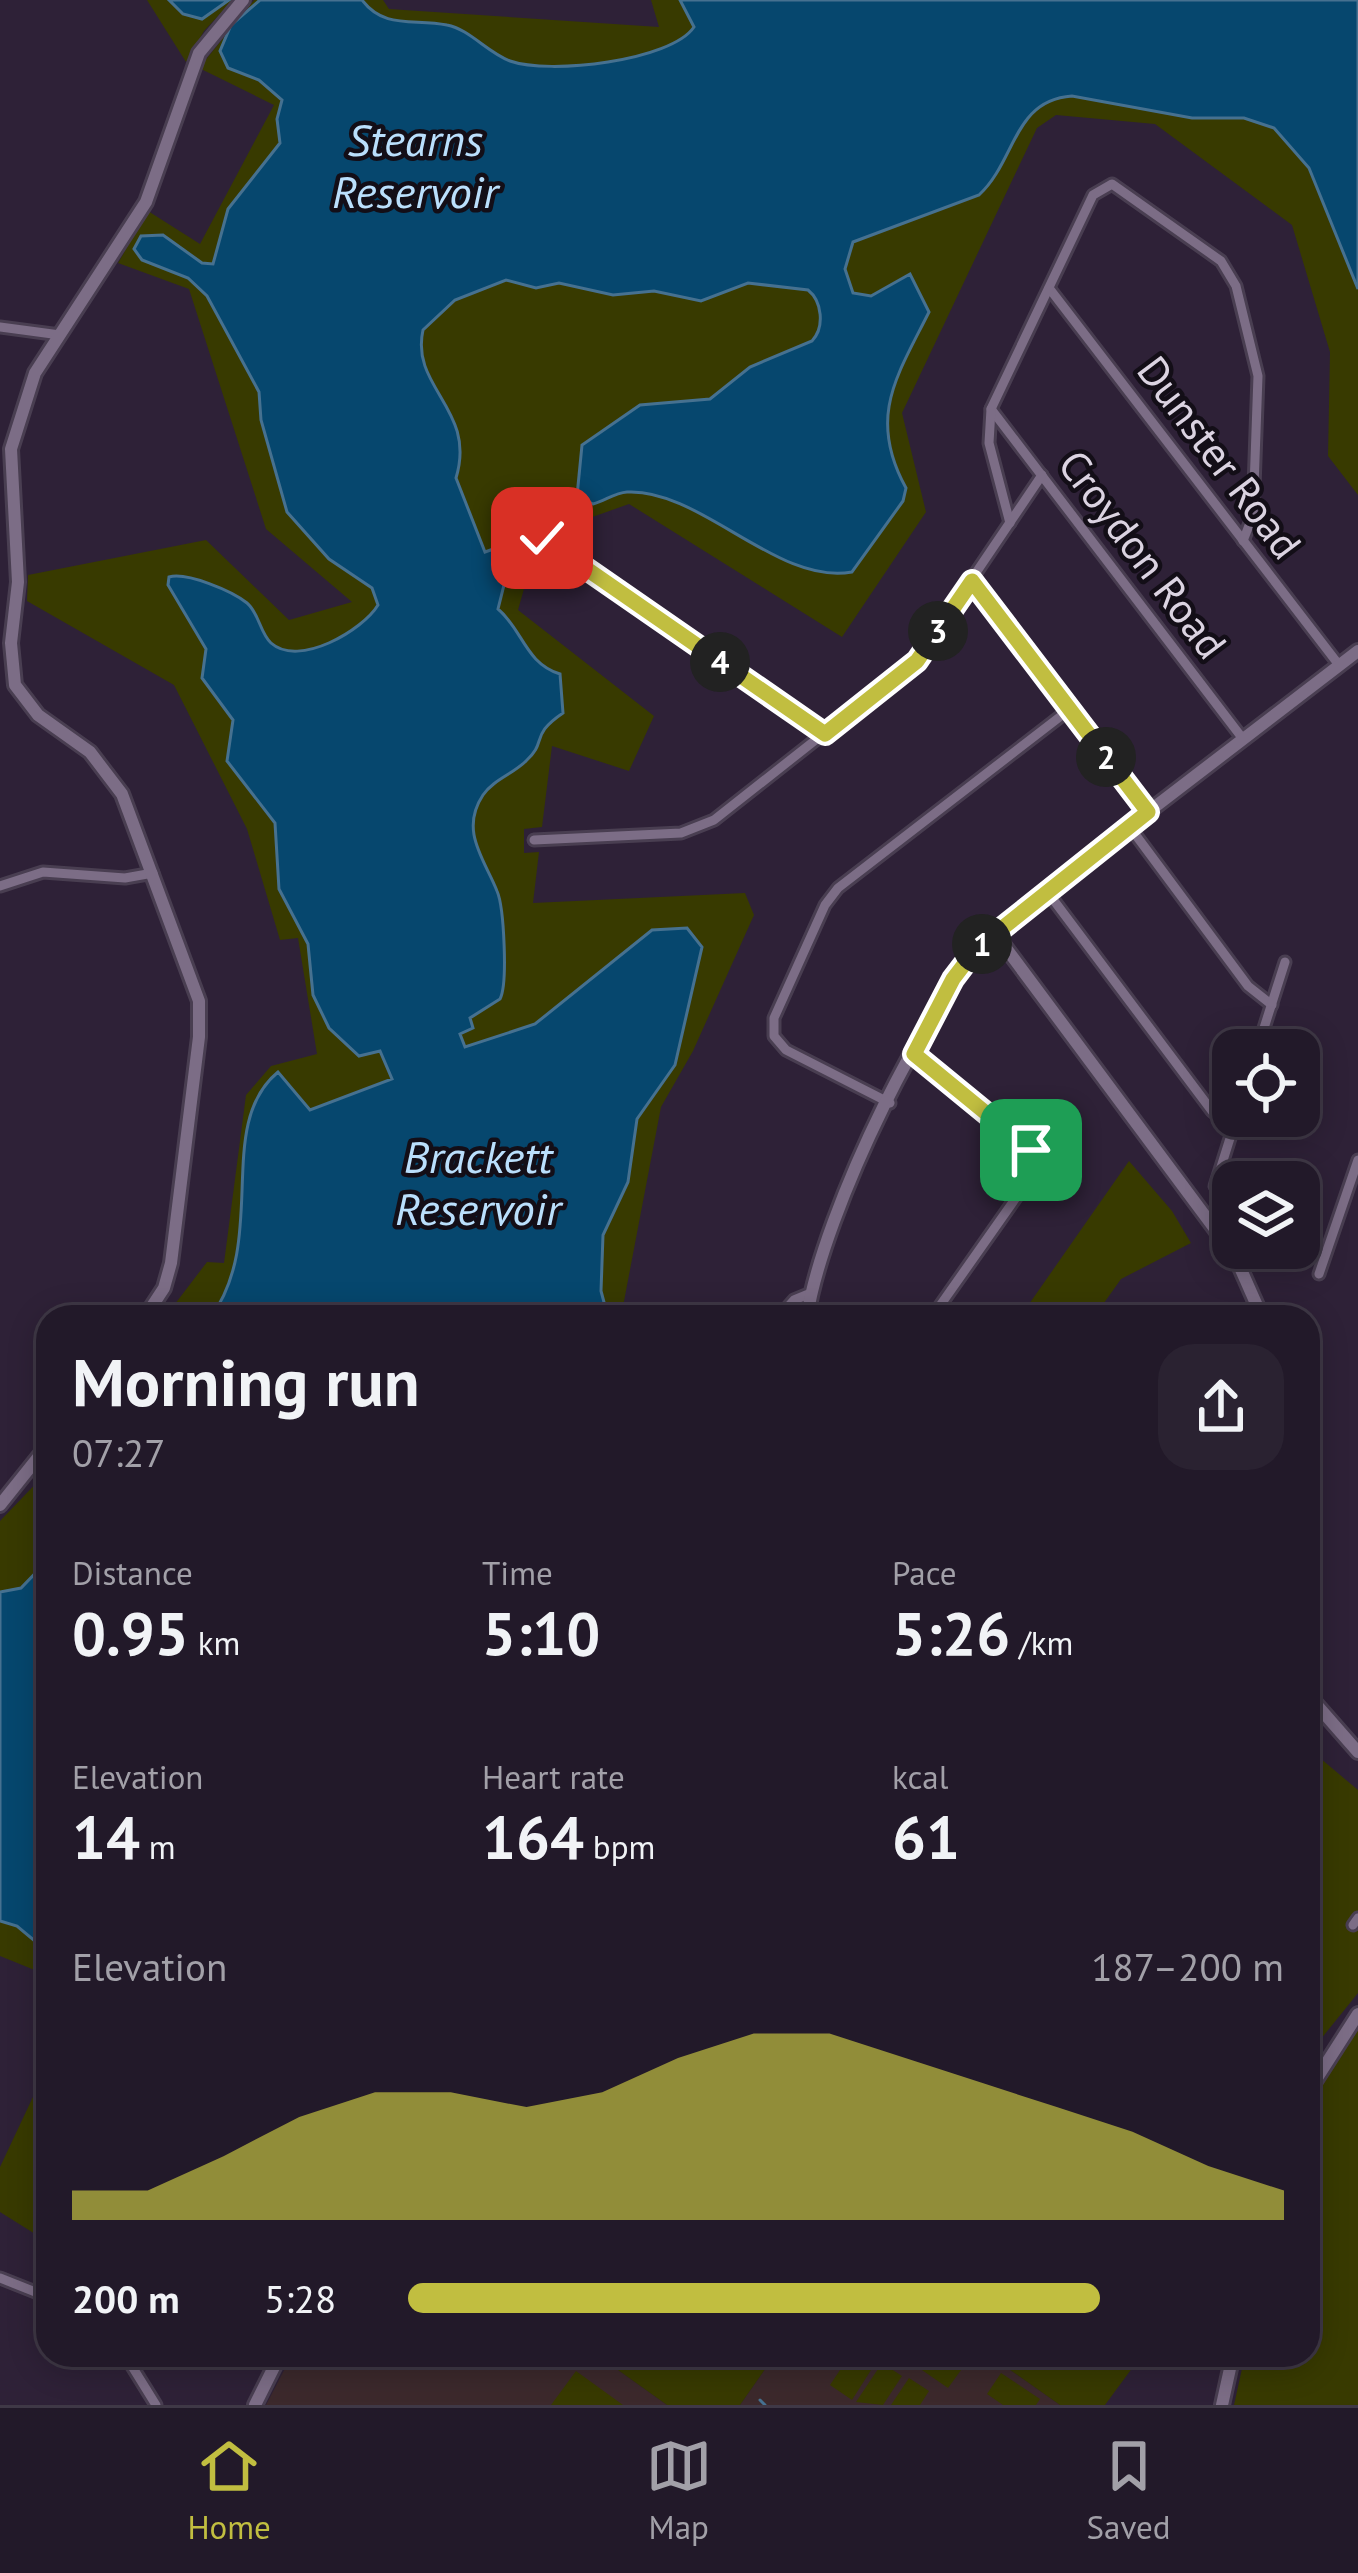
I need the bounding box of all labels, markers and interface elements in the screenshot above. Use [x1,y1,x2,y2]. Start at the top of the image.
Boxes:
water label: Stearns Reservoir [332,110,501,220]
street label: Dunster Road [1126,344,1314,570]
street label: Croydon Road [1047,439,1239,669]
pin [491,487,593,589]
icon: check [509,505,575,571]
pin: 3 [908,601,968,661]
text: 3 [929,609,947,652]
pin: 4 [690,632,750,692]
text: 4 [711,640,729,683]
pin: 2 [1076,727,1136,787]
text: 2 [1097,735,1115,778]
pin: 1 [952,914,1012,974]
text: 1 [973,922,991,965]
map controls [1212,1029,1320,1269]
button: locate [1212,1029,1320,1137]
pin [980,1099,1082,1201]
icon: arrive [998,1117,1064,1183]
water label: Brackett Reservoir [395,1127,564,1237]
button: layers [1212,1161,1320,1269]
text: Morning run [72,1339,420,1424]
button: share [1158,1344,1284,1470]
text: 07:27 [72,1427,166,1478]
text: Distance [72,1551,193,1594]
text: Time [482,1551,553,1594]
text: Pace [892,1551,957,1594]
text: 0.95 [72,1594,189,1672]
text: 5:10 [482,1594,600,1672]
text: 5:26 [892,1594,1010,1672]
text: km [189,1621,240,1664]
text: /km [1010,1621,1073,1664]
text: Elevation [72,1755,203,1798]
text: Heart rate [482,1755,625,1798]
text: kcal [892,1755,948,1798]
text: 14 [72,1798,140,1876]
text: 164 [482,1798,584,1876]
text: 61 [892,1798,960,1876]
text: m [140,1825,176,1868]
text: bpm [584,1825,655,1868]
text: Elevation [72,1941,227,1992]
text: 187–200 m [1091,1941,1284,1992]
text: 200 m [72,2273,180,2324]
text: 5:28 [264,2273,336,2324]
tab: Home [187,2433,271,2548]
tab: Map [646,2433,712,2548]
tab: Saved [1087,2433,1171,2548]

